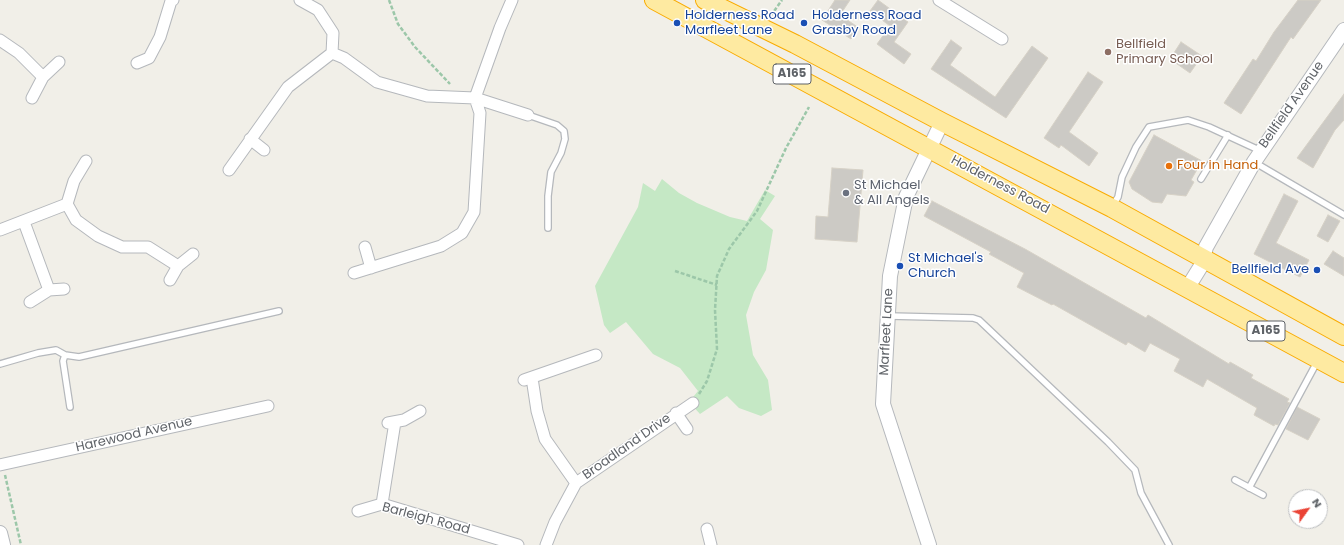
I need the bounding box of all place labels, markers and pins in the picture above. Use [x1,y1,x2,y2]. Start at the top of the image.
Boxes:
place label: Holderness Road Marfleet Lane [685,8,794,39]
place label: Holderness Road Grasby Road [812,8,921,39]
marker: Holderness Road Marfleet Lane [672,18,682,28]
marker: Holderness Road Grasby Road [799,18,809,28]
place label: Bellfield Primary School [1116,37,1213,68]
marker: Bellfield Primary School [1103,47,1113,57]
place label: Four in Hand [1177,158,1258,174]
marker: Four in Hand [1164,161,1174,171]
place label: St Michael & All Angels [854,178,930,209]
marker: St Michael & All Angels [841,188,851,198]
place label: St Michael's Church [908,251,983,282]
marker: St Michael's Church [895,261,905,271]
place label: Bellfield Ave [1231,262,1309,278]
marker: Bellfield Ave [1312,265,1322,275]

